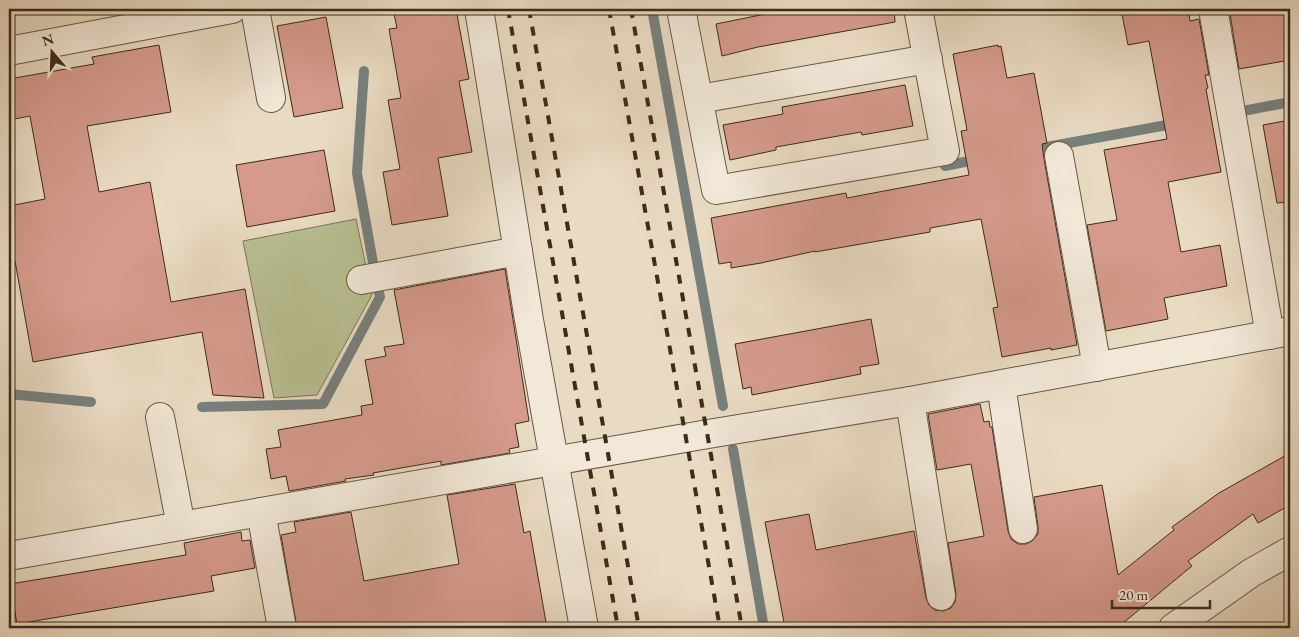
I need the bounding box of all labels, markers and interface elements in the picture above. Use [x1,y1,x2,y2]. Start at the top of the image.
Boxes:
north arrow [28,28,78,78]
text: N [39,29,57,50]
scale bar [1112,577,1209,609]
text: 20 m [1119,585,1148,604]

